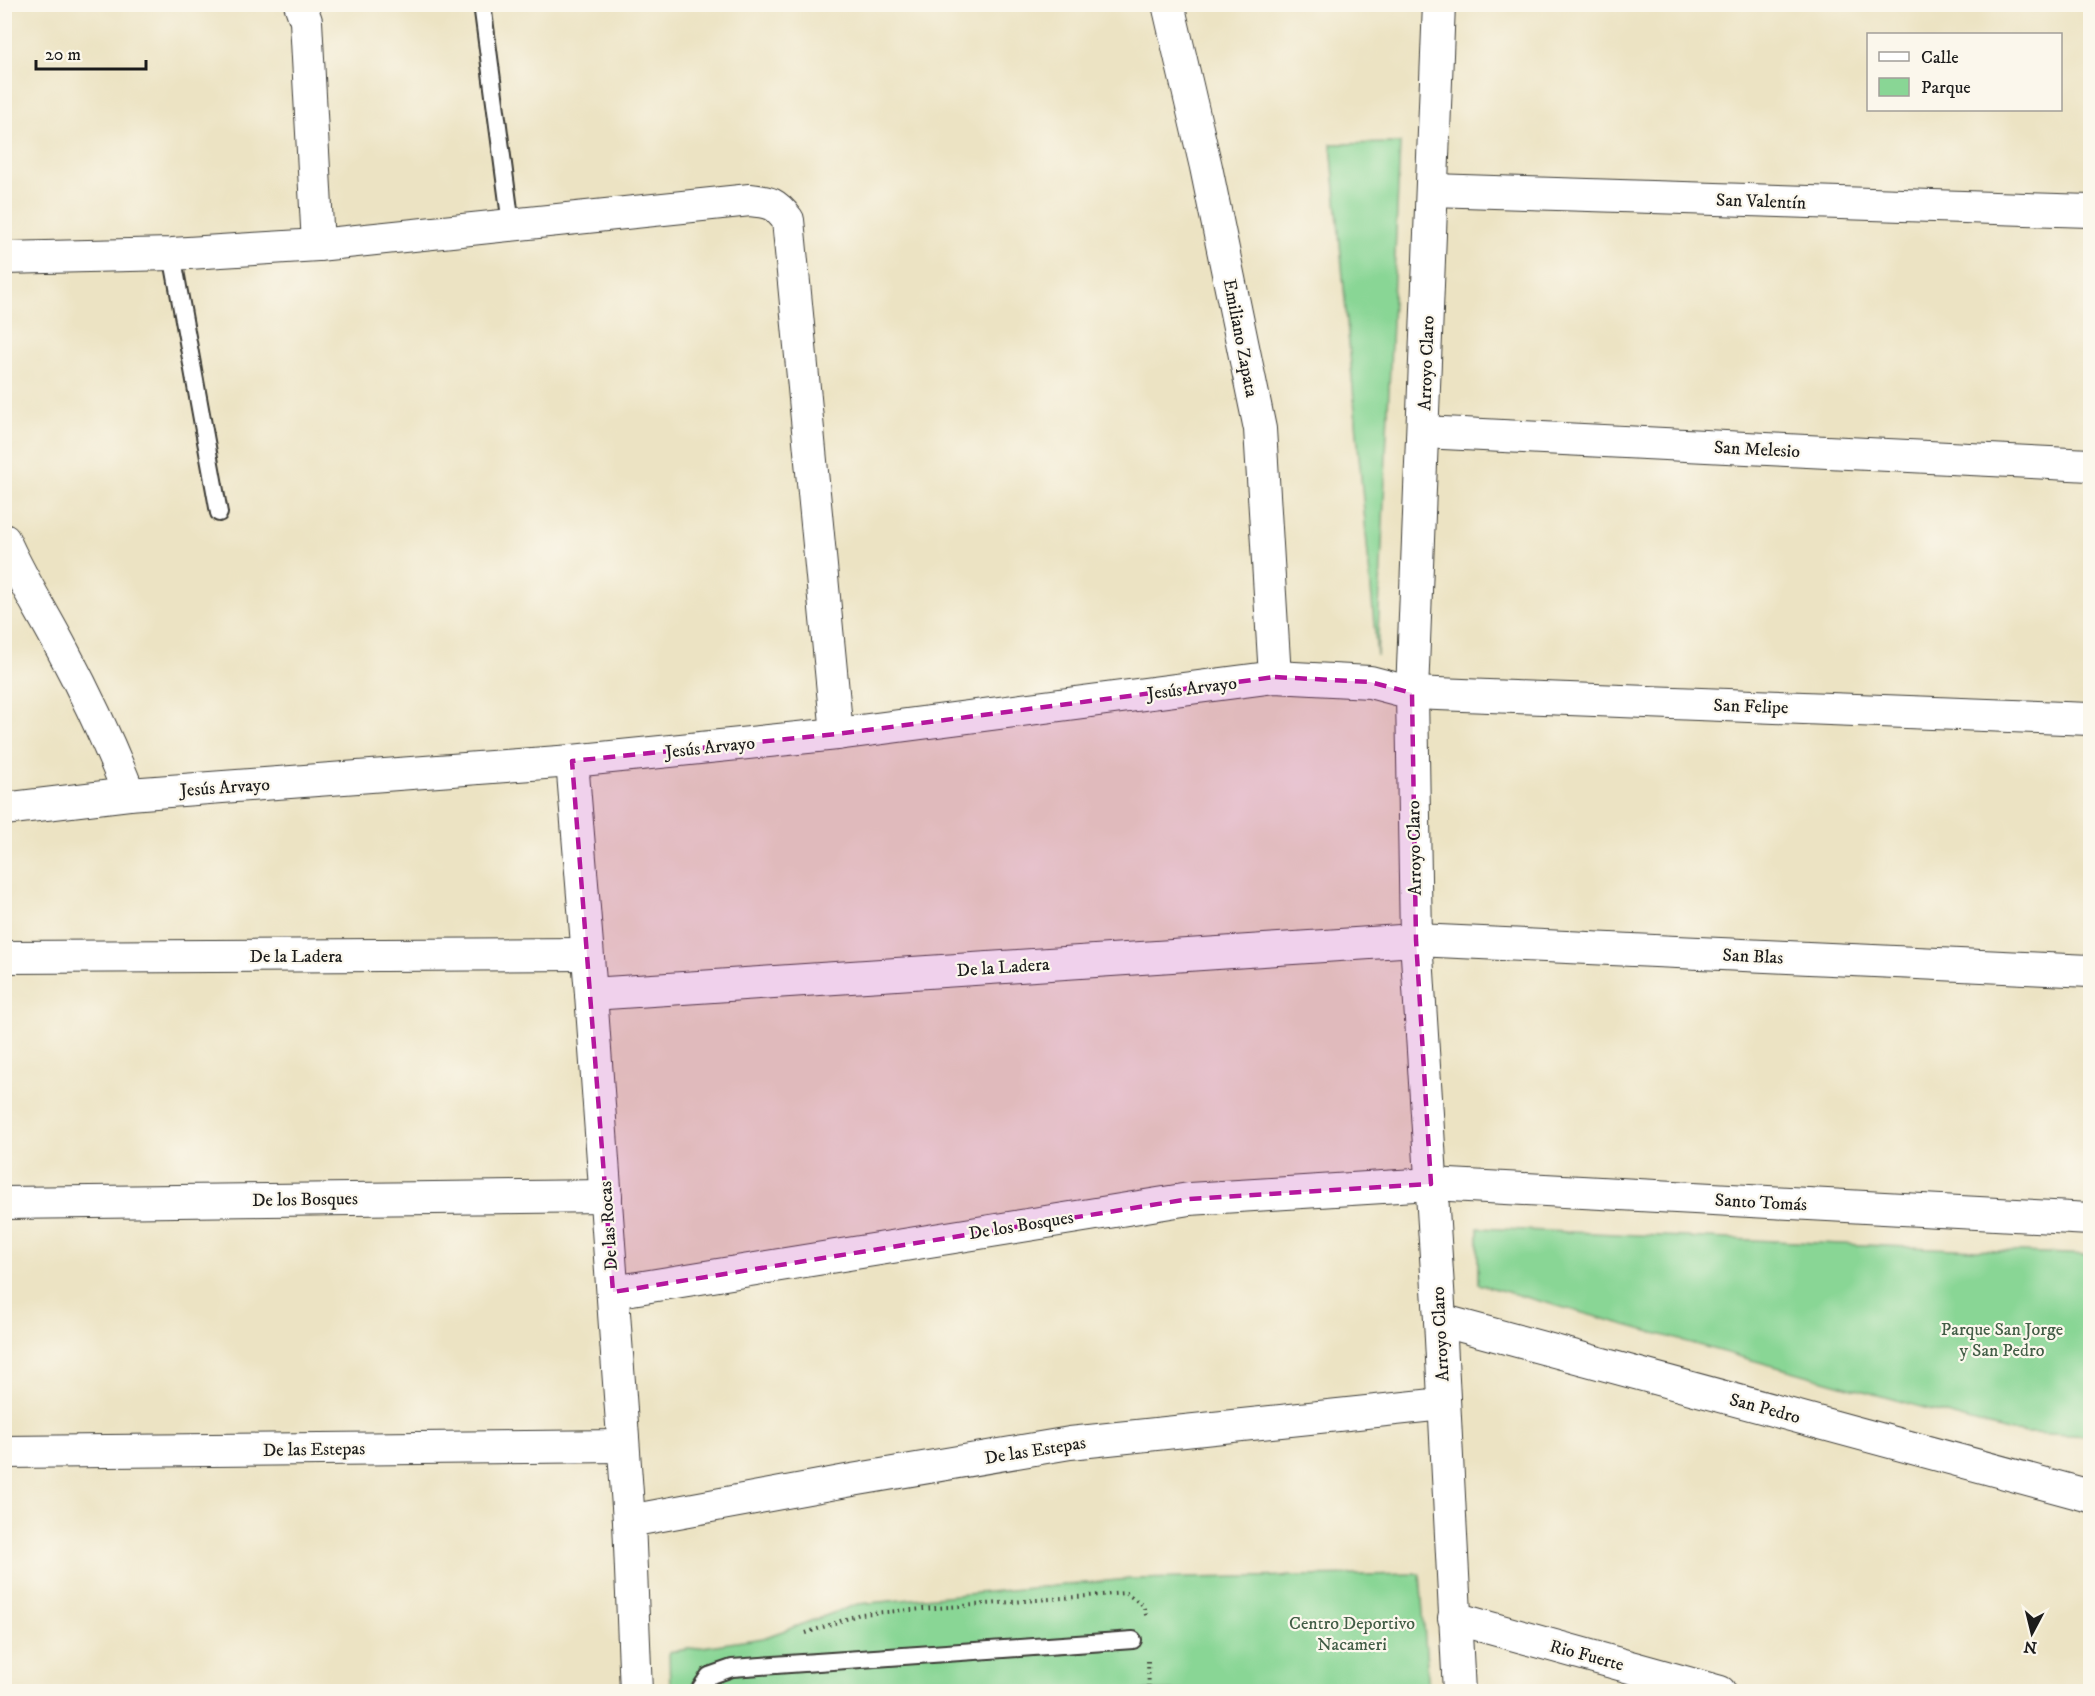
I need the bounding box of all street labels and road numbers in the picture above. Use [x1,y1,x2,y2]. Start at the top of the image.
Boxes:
street label: San Valentín [1716,189,1807,215]
street label: Emiliano Zapata [1218,277,1262,399]
street label: Arroyo Claro [1414,315,1440,411]
street label: San Melesio [1713,437,1801,463]
street label: Jesús Arvayo [1144,673,1238,706]
street label: San Felipe [1713,695,1789,719]
street label: Jesús Arvayo [662,732,756,764]
street label: Jesús Arvayo [177,774,271,802]
street label: Arroyo Claro [1403,800,1427,896]
street label: San Blas [1722,944,1784,970]
street label: De la Ladera [249,946,343,968]
street label: De la Ladera [956,954,1051,982]
street label: De las Rocas [595,1180,623,1271]
street label: De los Bosques [252,1188,358,1212]
street label: Santo Tomás [1714,1190,1808,1216]
street label: De los Bosques [967,1207,1075,1245]
street label: Arroyo Claro [1428,1286,1454,1382]
street label: San Pedro [1727,1389,1803,1429]
street label: De las Estepas [983,1432,1087,1470]
street label: De las Estepas [263,1438,365,1462]
street label: Rio Fuerte [1547,1636,1626,1676]

